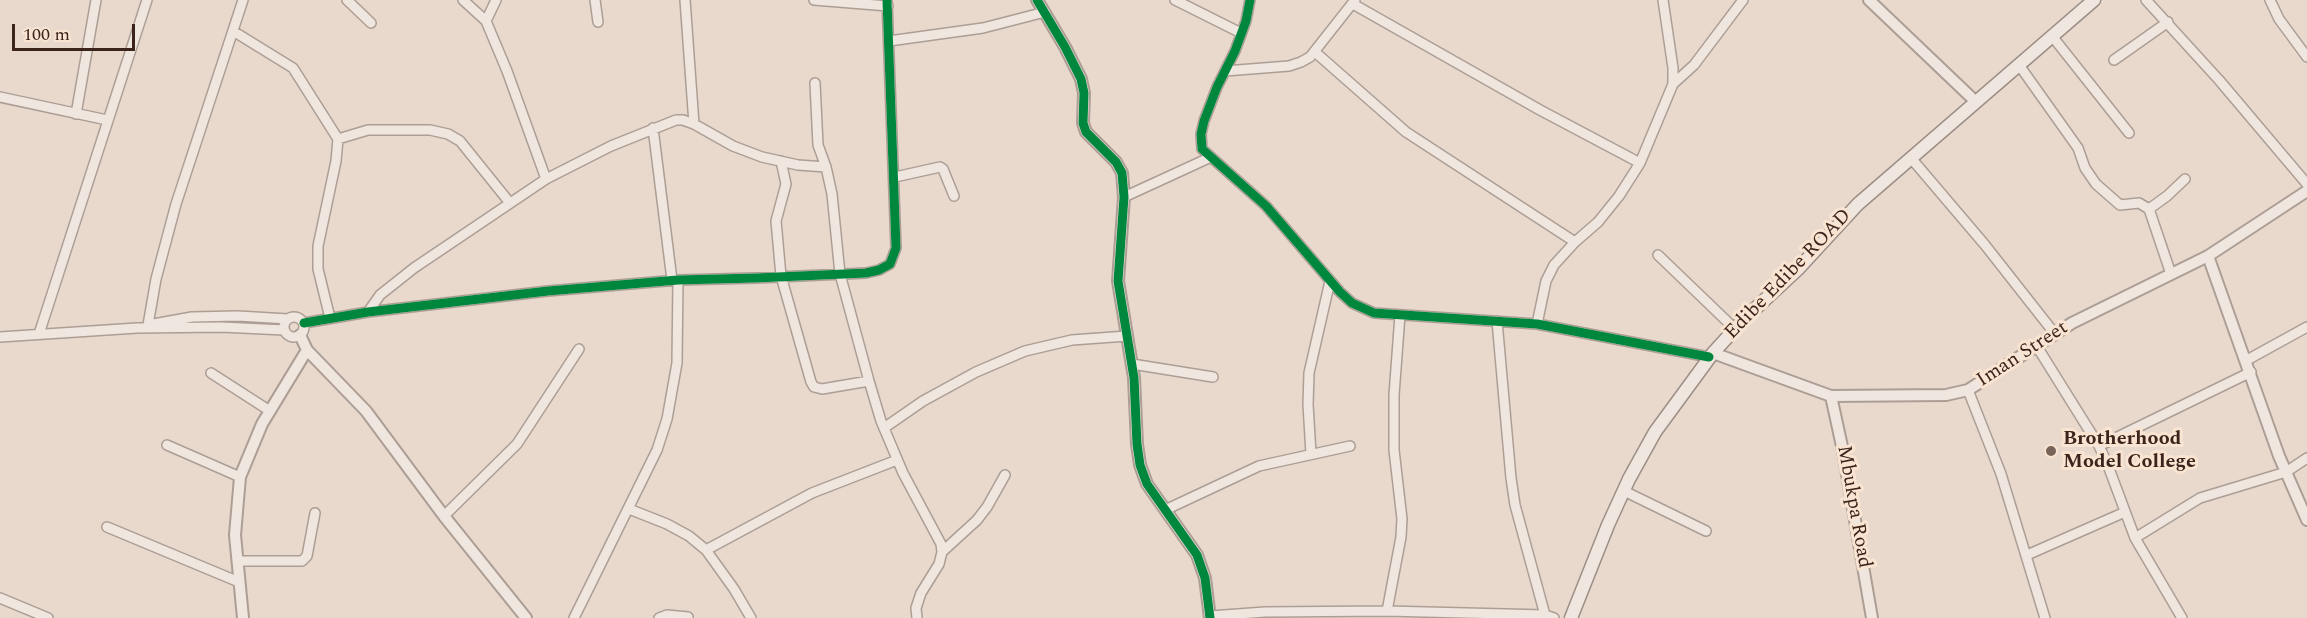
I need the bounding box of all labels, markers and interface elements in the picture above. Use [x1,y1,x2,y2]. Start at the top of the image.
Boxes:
scale bar [15,12,138,50]
text: 100 m [23,21,70,48]
street label: Edibe Edibe ROAD [1721,205,1857,345]
street label: Iman Street [1973,317,2073,393]
place label: Brotherhood Model College [2063,428,2196,475]
street label: Mbukpa Road [1830,444,1876,570]
marker: Brotherhood Model College [2044,444,2058,458]

